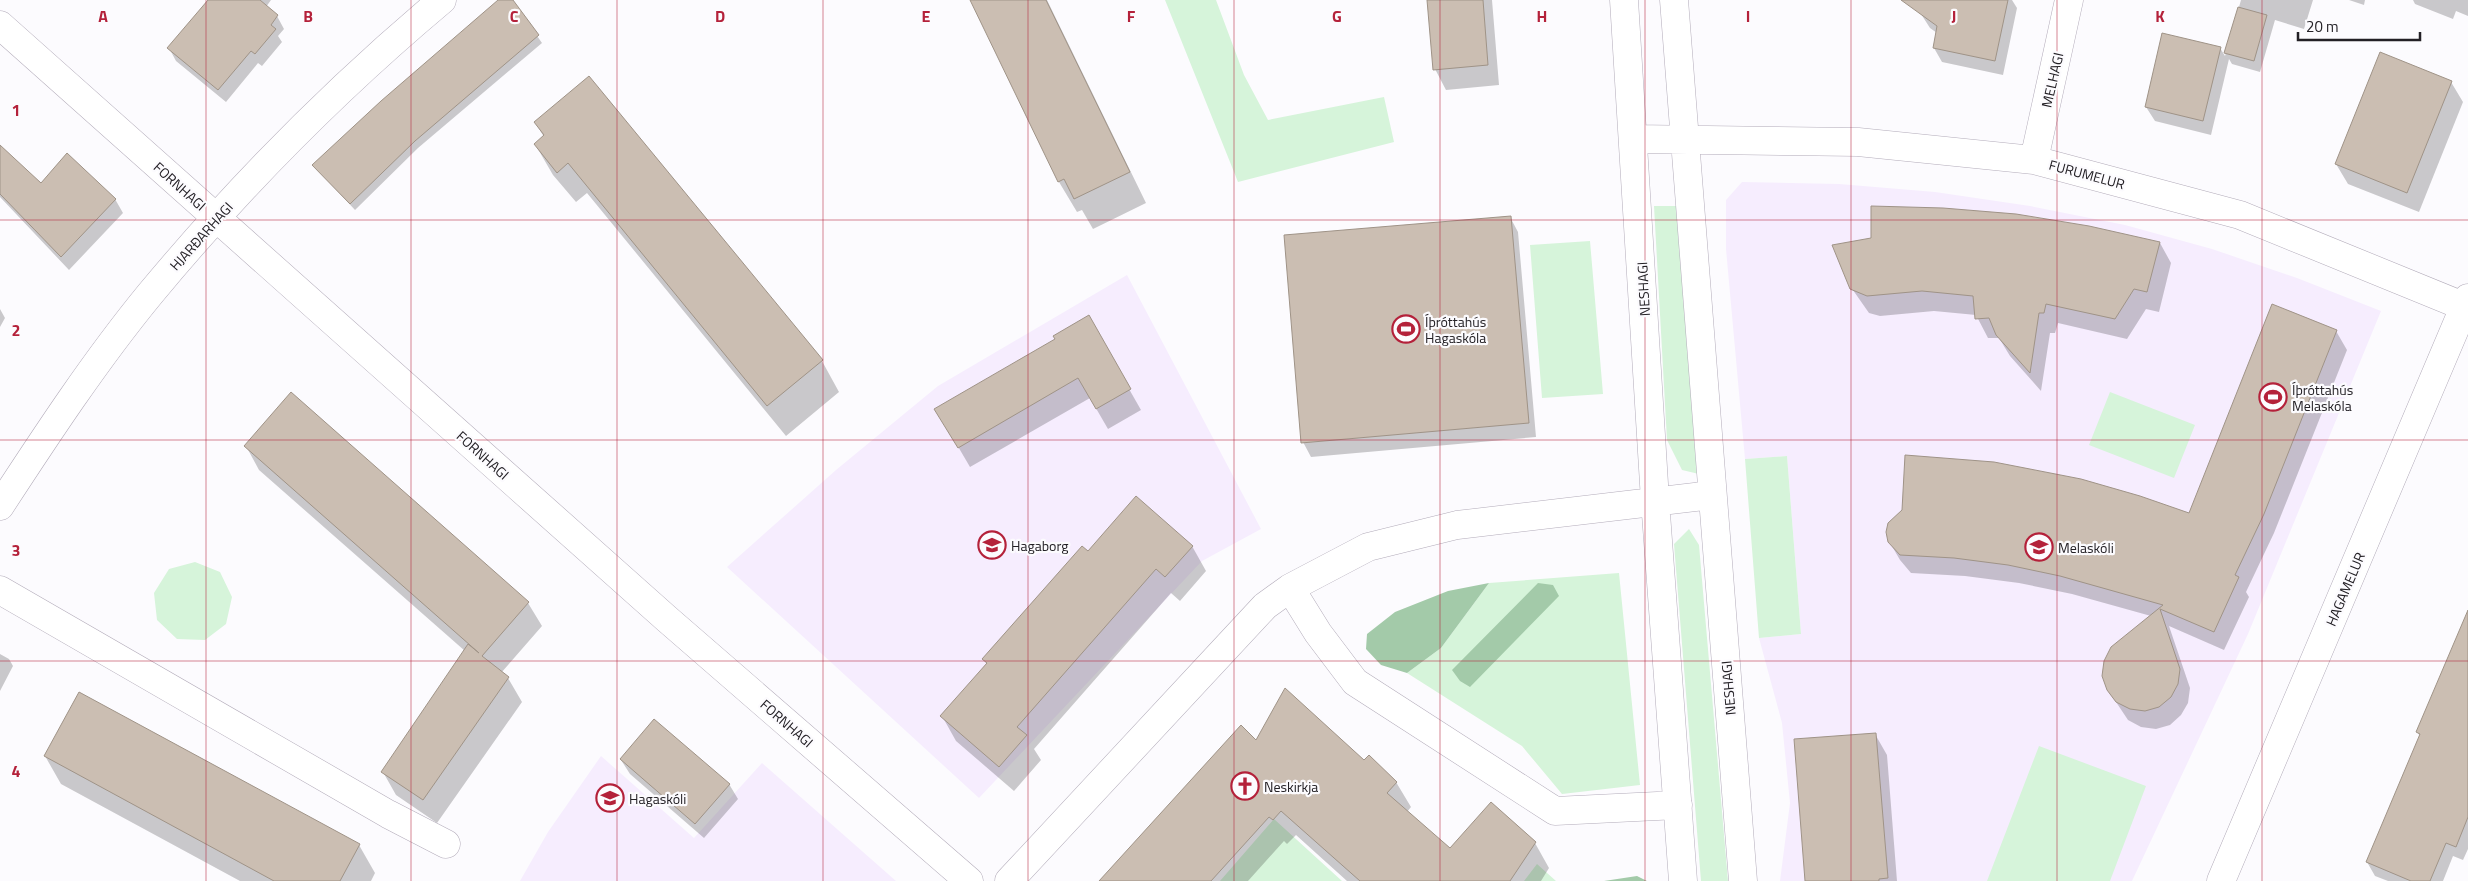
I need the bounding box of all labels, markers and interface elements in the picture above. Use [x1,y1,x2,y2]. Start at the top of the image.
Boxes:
text: A [98,4,108,28]
text: B [303,4,313,28]
text: C [510,4,519,28]
text: D [715,4,725,28]
text: E [922,4,931,28]
text: F [1127,4,1136,28]
text: G [1332,4,1342,28]
text: H [1537,4,1547,28]
text: I [1746,4,1750,28]
text: J [1952,4,1956,28]
text: K [2155,4,2165,28]
scale bar [2298,10,2420,42]
text: 20 m [2306,15,2339,38]
street label: MELHAGI [2035,50,2069,110]
text: 1 [12,98,20,122]
street label: FURUMELUR [2047,154,2127,194]
street label: FORNHAGI [149,157,211,215]
street label: HJARÐARHAGI [164,197,238,275]
street label: NESHAGI [1631,261,1655,317]
place label: Íþróttahús Hagaskóla [1425,311,1486,348]
sports icon: Íþróttahús Hagaskóla [1391,314,1421,344]
text: 2 [12,318,20,342]
place label: Íþróttahús Melaskóla [2292,379,2353,416]
sports icon: Íþróttahús Melaskóla [2258,382,2288,412]
street label: FORNHAGI [452,426,514,484]
school or university icon: Hagaborg [977,530,1007,560]
school or university icon: Melaskóli [2024,532,2054,562]
place label: Hagaborg [1011,535,1068,556]
place label: Melaskóli [2058,537,2114,558]
text: 3 [12,538,20,562]
street label: HAGAMELUR [2320,549,2370,629]
street label: NESHAGI [1715,660,1741,716]
street label: FORNHAGI [756,694,818,752]
text: 4 [12,759,21,783]
church icon: Neskirkja [1230,771,1260,801]
place label: Neskirkja [1264,776,1318,797]
school or university icon: Hagaskóli [595,783,625,813]
place label: Hagaskóli [629,788,686,809]

